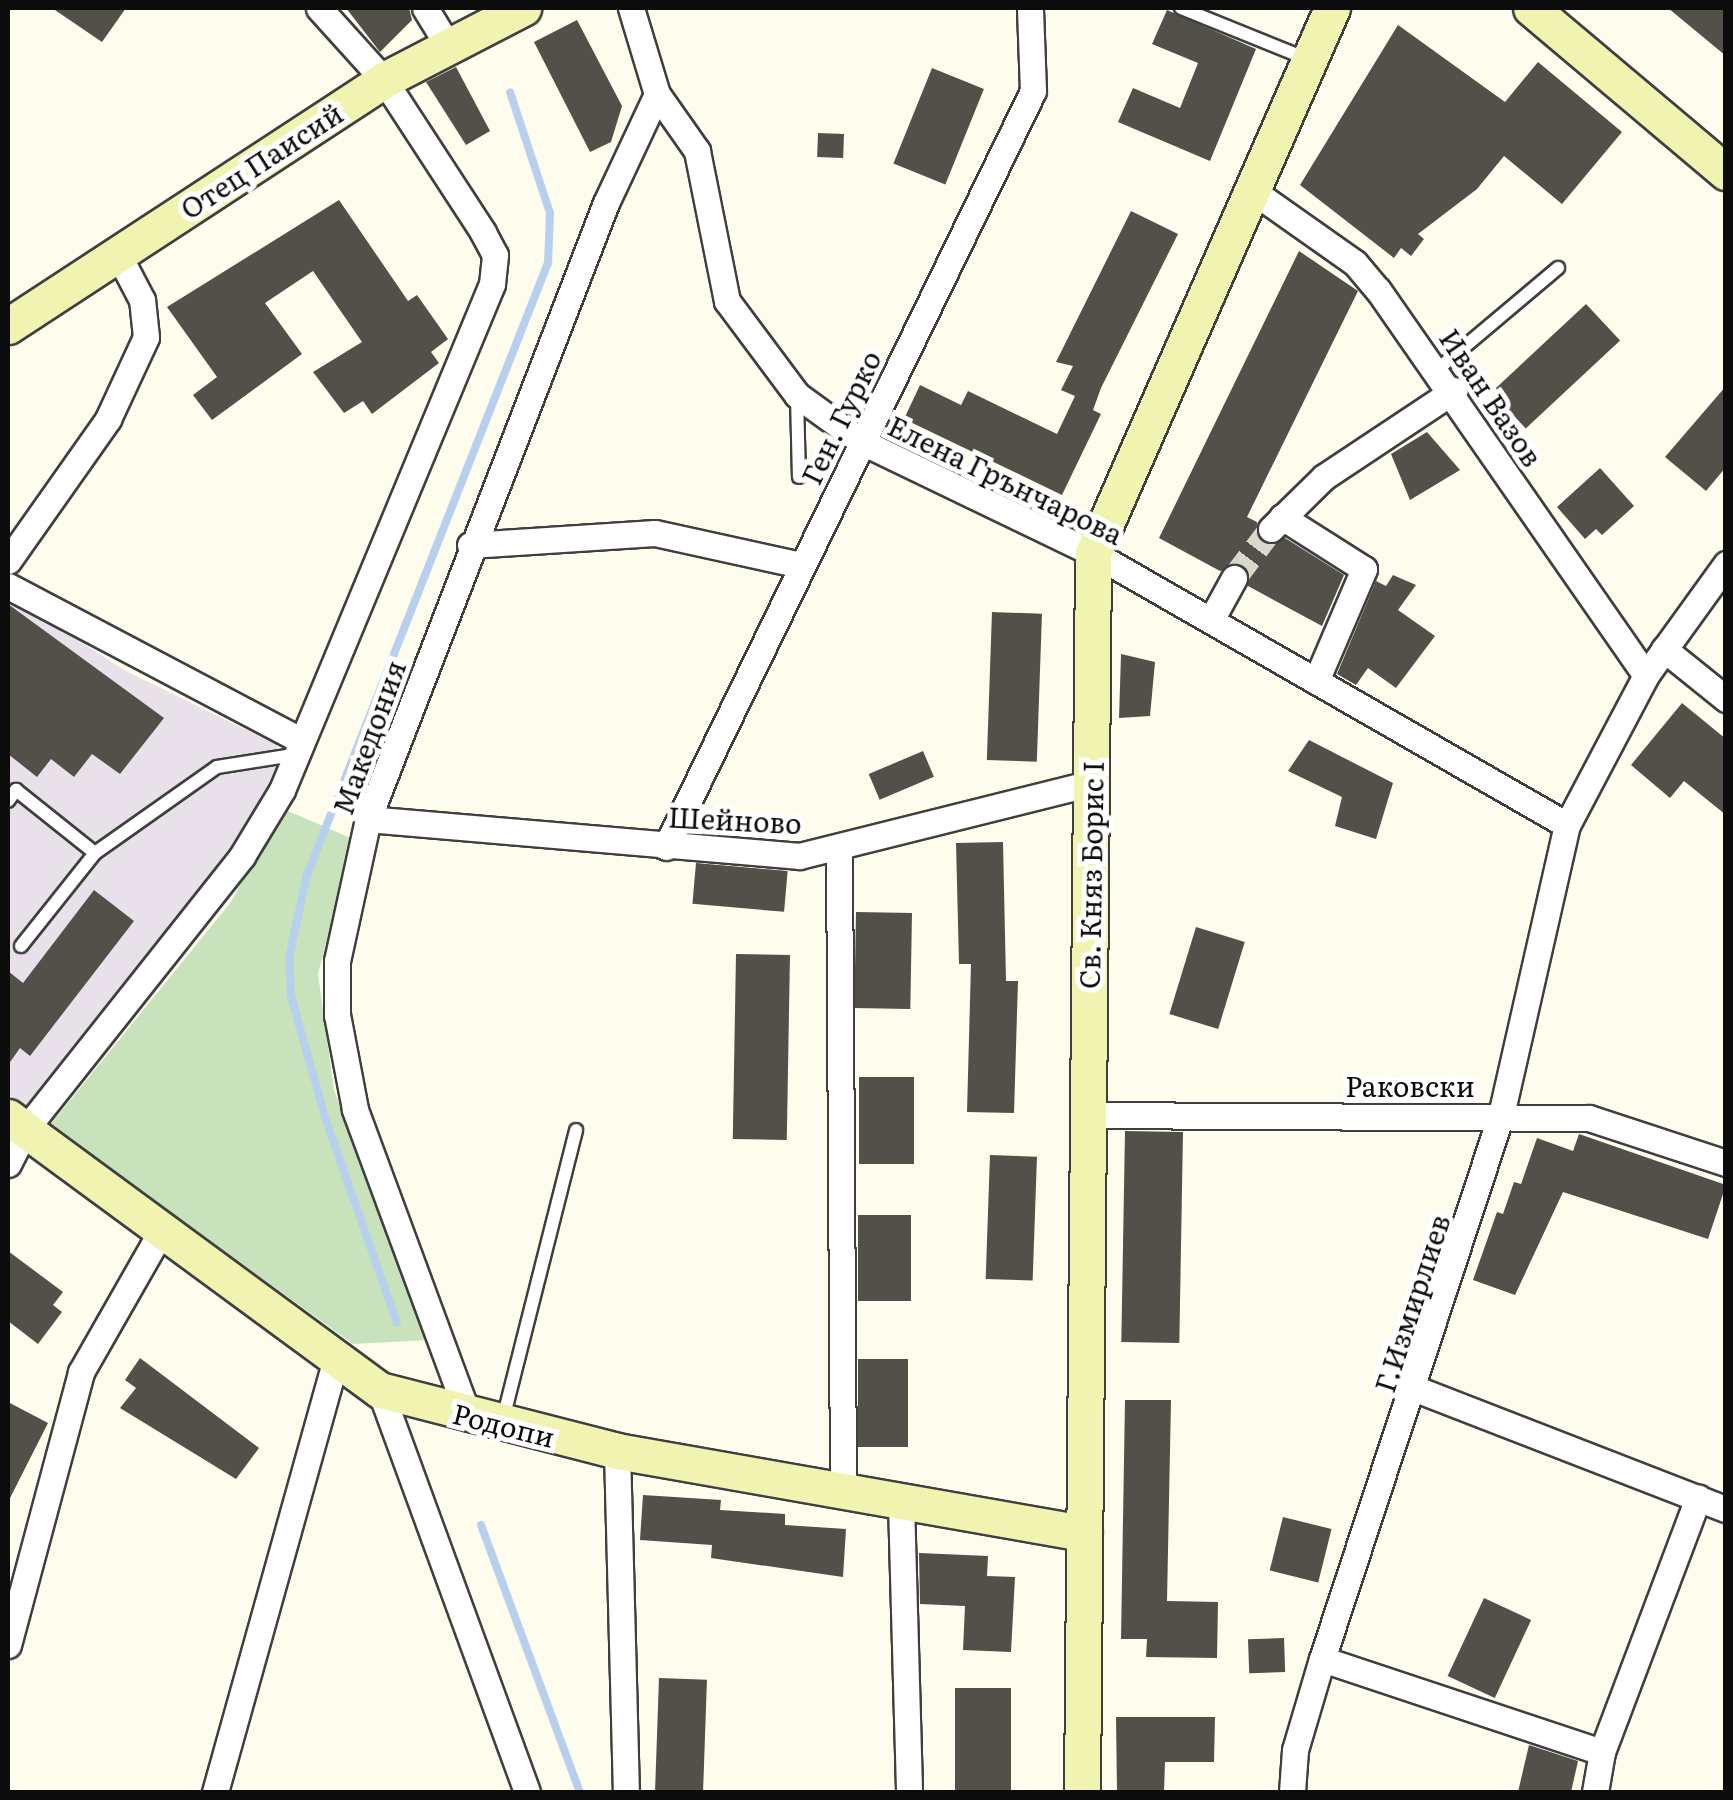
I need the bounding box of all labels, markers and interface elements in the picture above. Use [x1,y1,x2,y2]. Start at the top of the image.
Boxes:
street label: Отец Паисий [174,95,348,225]
street label: Иван Вазов [1434,322,1550,472]
street label: Ген. Гурко [793,345,887,489]
street label: Елена Грънчарова [883,408,1129,550]
street label: Македония [325,655,411,819]
street label: Св. Княз Борис I [1071,761,1109,989]
street label: Шейново [667,799,803,839]
street label: Раковски [1345,1068,1475,1102]
street label: Г.Измирлиев [1366,1210,1456,1396]
street label: Родопи [450,1395,558,1453]

